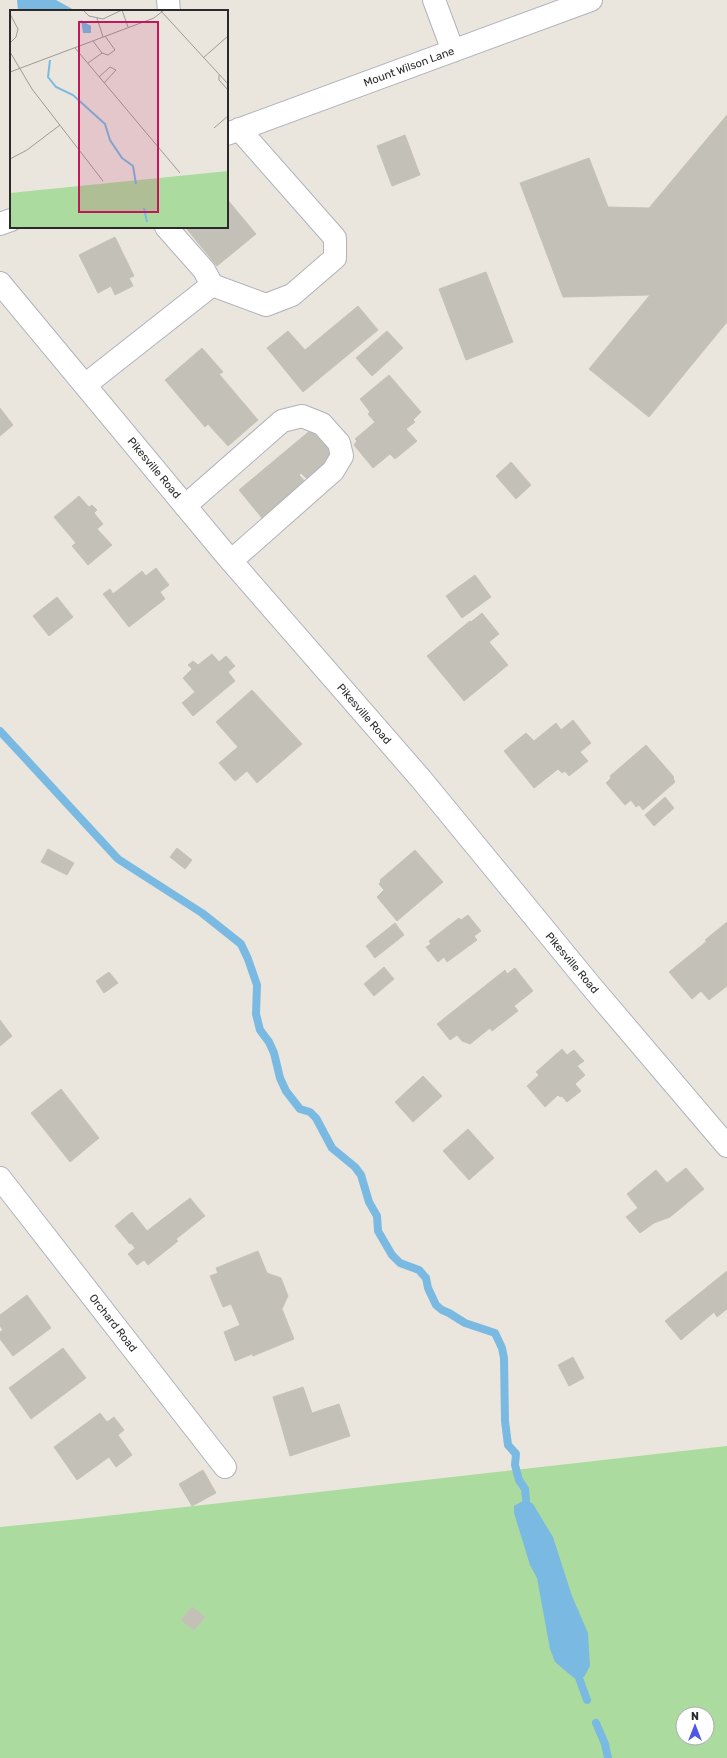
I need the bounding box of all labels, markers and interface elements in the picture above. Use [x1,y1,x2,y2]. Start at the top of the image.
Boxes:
inset map [10,10,228,228]
street label: Mount Wilson Lane [362,45,456,89]
street label: Pikesville Road [125,435,183,501]
street label: Pikesville Road [334,681,394,747]
street label: Pikesville Road [543,930,601,996]
street label: Orchard Road [86,1292,140,1354]
north arrow [675,1706,715,1746]
text: N [691,1710,699,1723]

